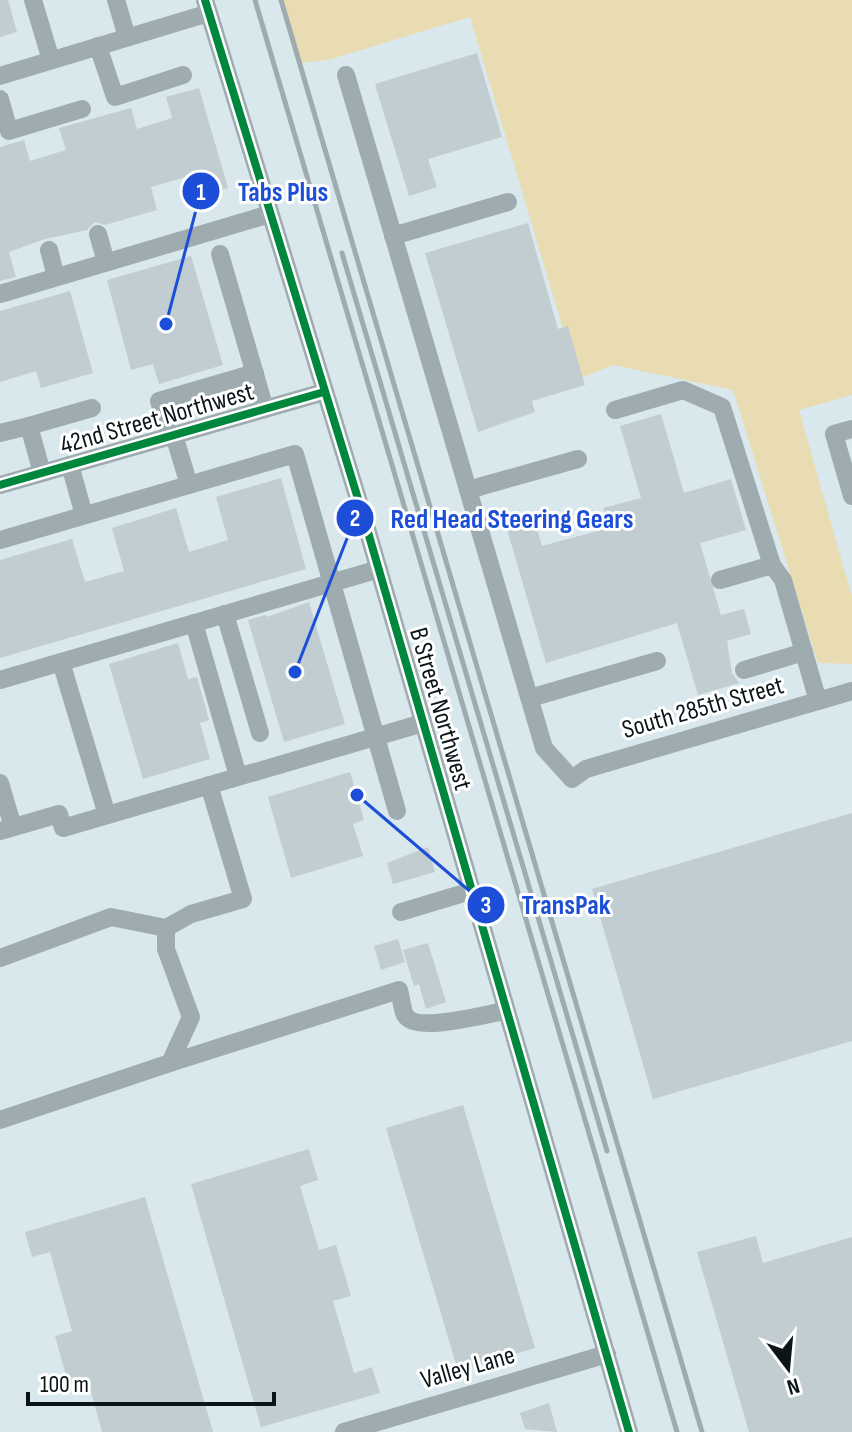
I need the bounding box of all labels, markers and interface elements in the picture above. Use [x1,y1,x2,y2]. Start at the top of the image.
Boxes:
callout: Tabs Plus [181,165,344,217]
text: Tabs Plus [238,176,328,209]
text: 1 [196,178,206,207]
street label: 42nd Street Northwest [57,377,257,461]
callout: Red Head Steering Gears [335,492,650,544]
text: Red Head Steering Gears [391,503,633,536]
text: 2 [350,504,360,533]
street label: B Street Northwest [402,624,478,794]
street label: South 285th Street [619,670,787,746]
callout: TransPak [466,879,627,931]
text: TransPak [521,889,611,922]
text: 3 [481,891,491,920]
north arrow [748,1328,828,1408]
street label: Valley Lane [417,1340,519,1396]
scale bar [28,1356,274,1406]
text: 100 m [40,1370,89,1399]
text: N [784,1371,802,1400]

